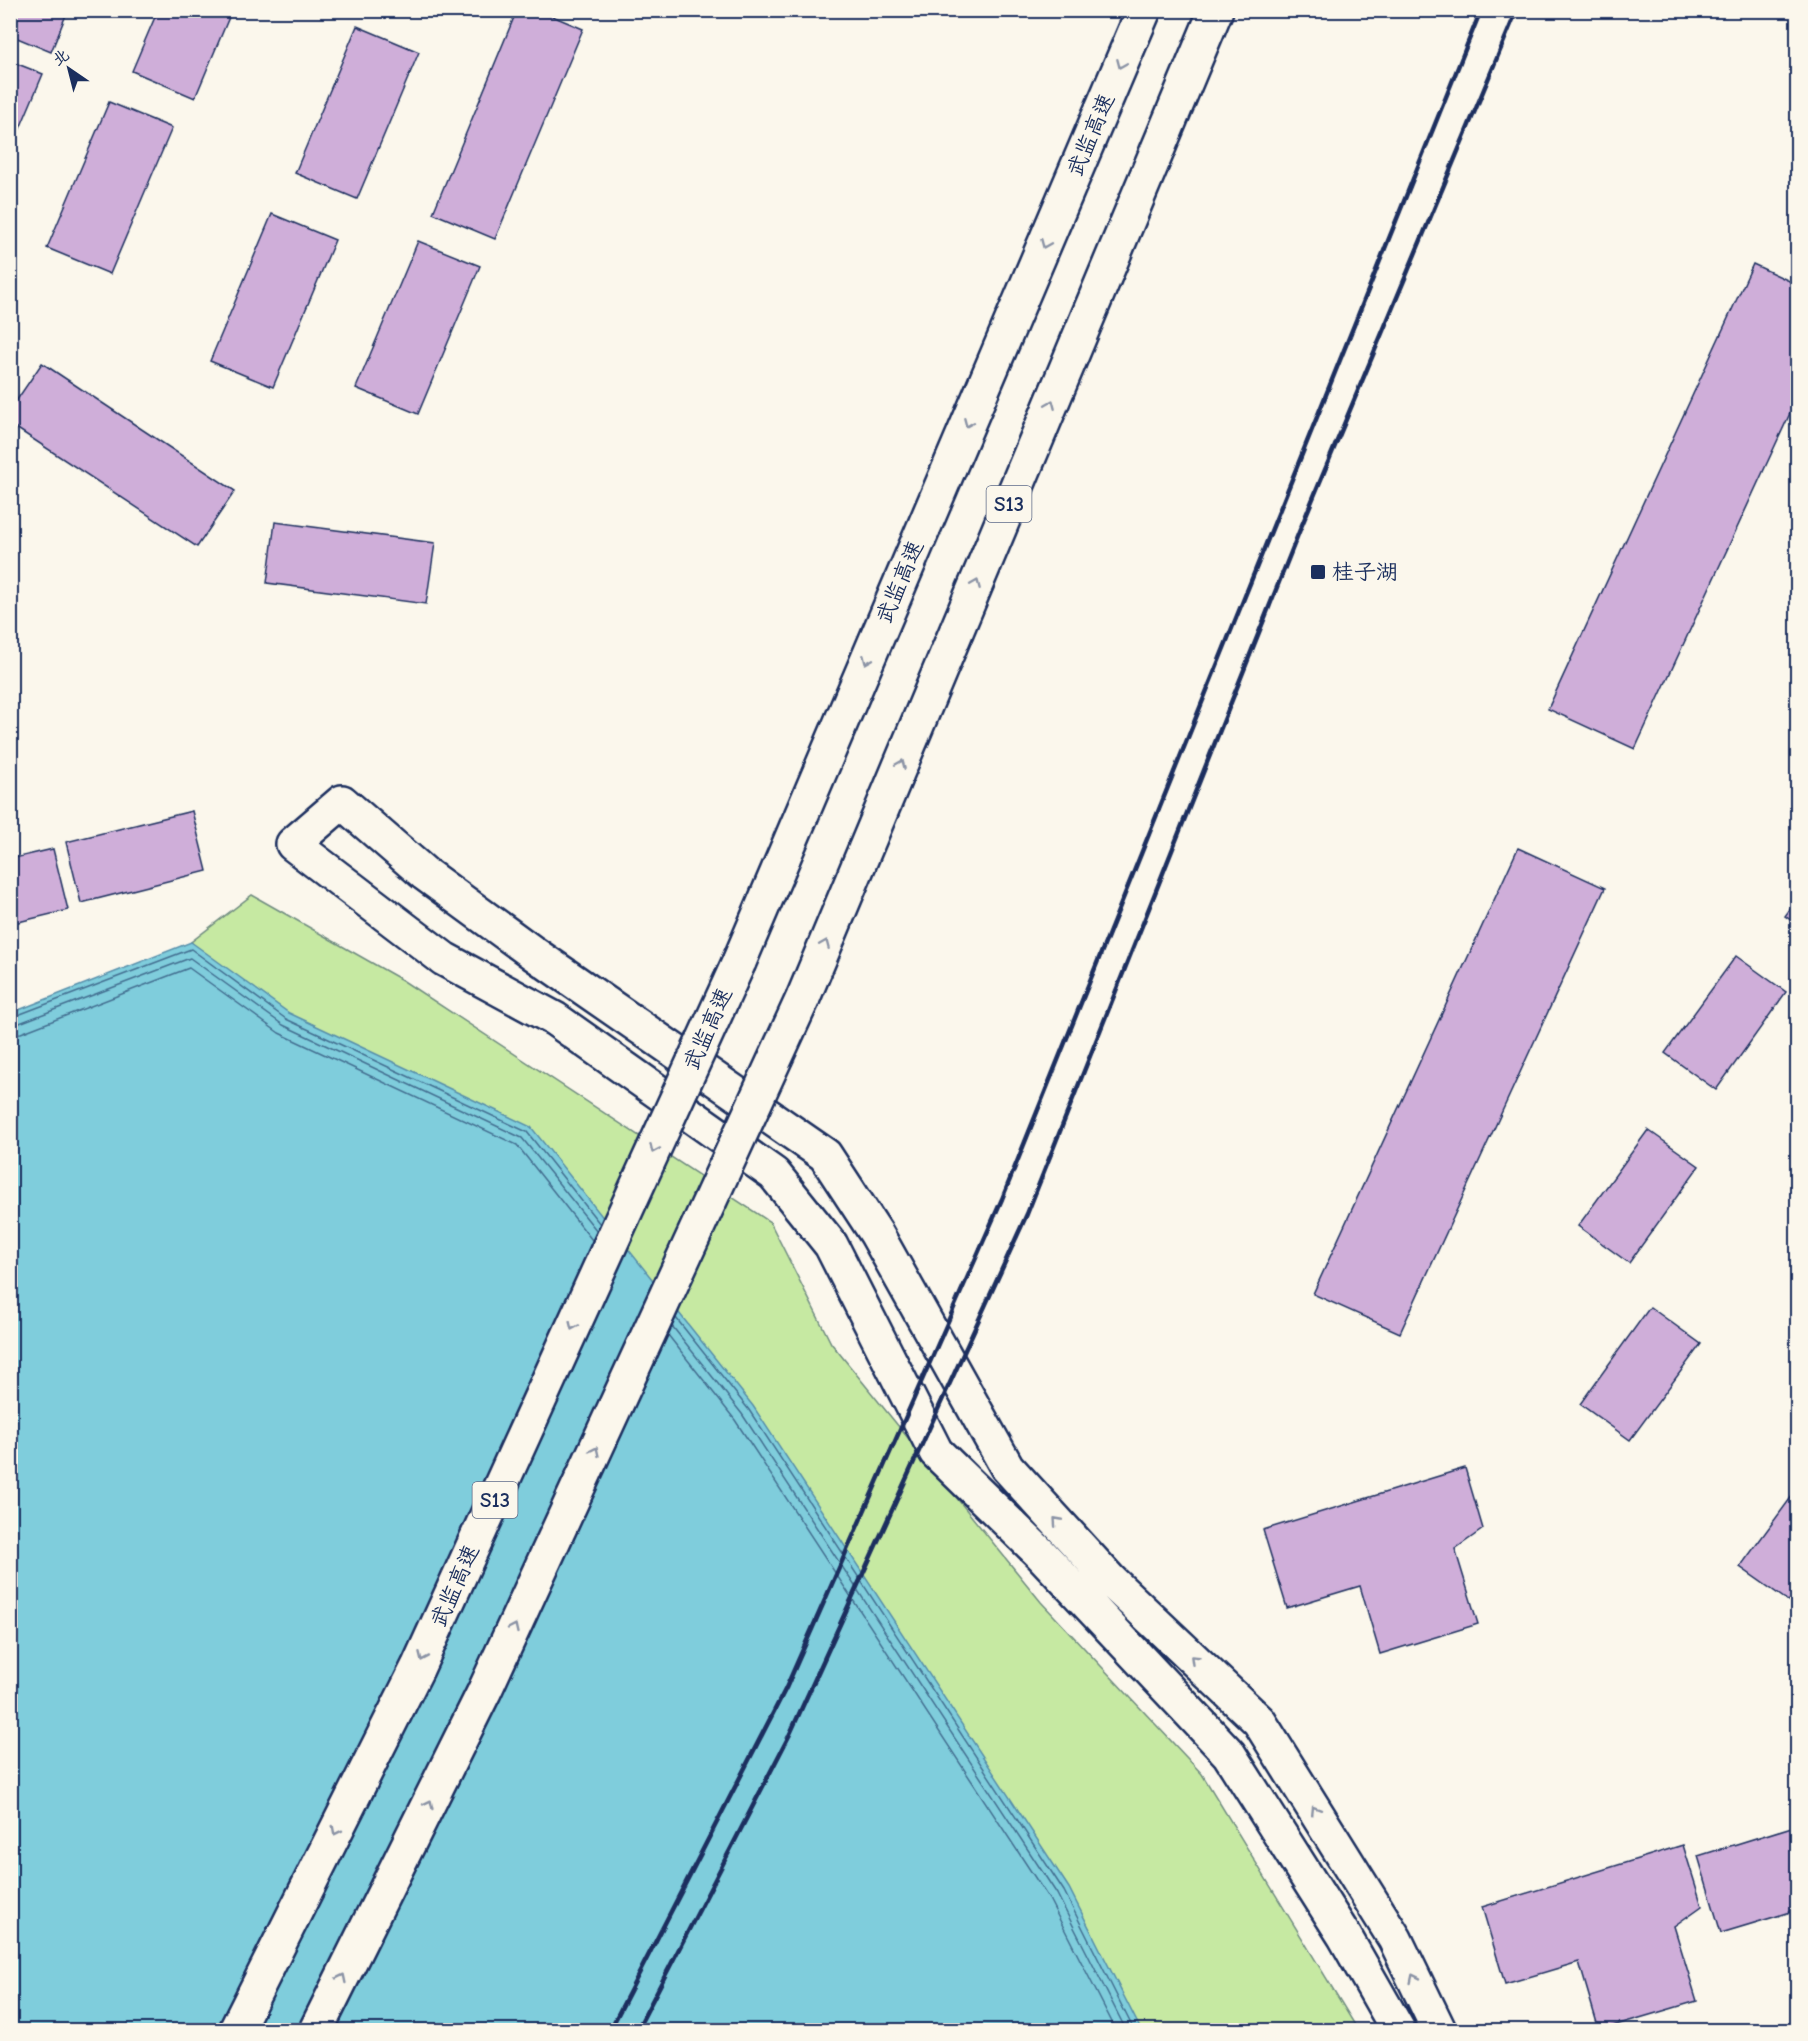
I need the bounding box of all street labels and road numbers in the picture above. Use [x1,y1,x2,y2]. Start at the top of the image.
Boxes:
street label: 武监高速 [1062,89,1120,181]
road number: S13 [986,486,1032,522]
street label: 武监高速 [871,536,929,628]
street label: 武监高速 [678,984,738,1074]
road number: S13 [472,1482,518,1518]
street label: 武监高速 [425,1541,485,1631]

